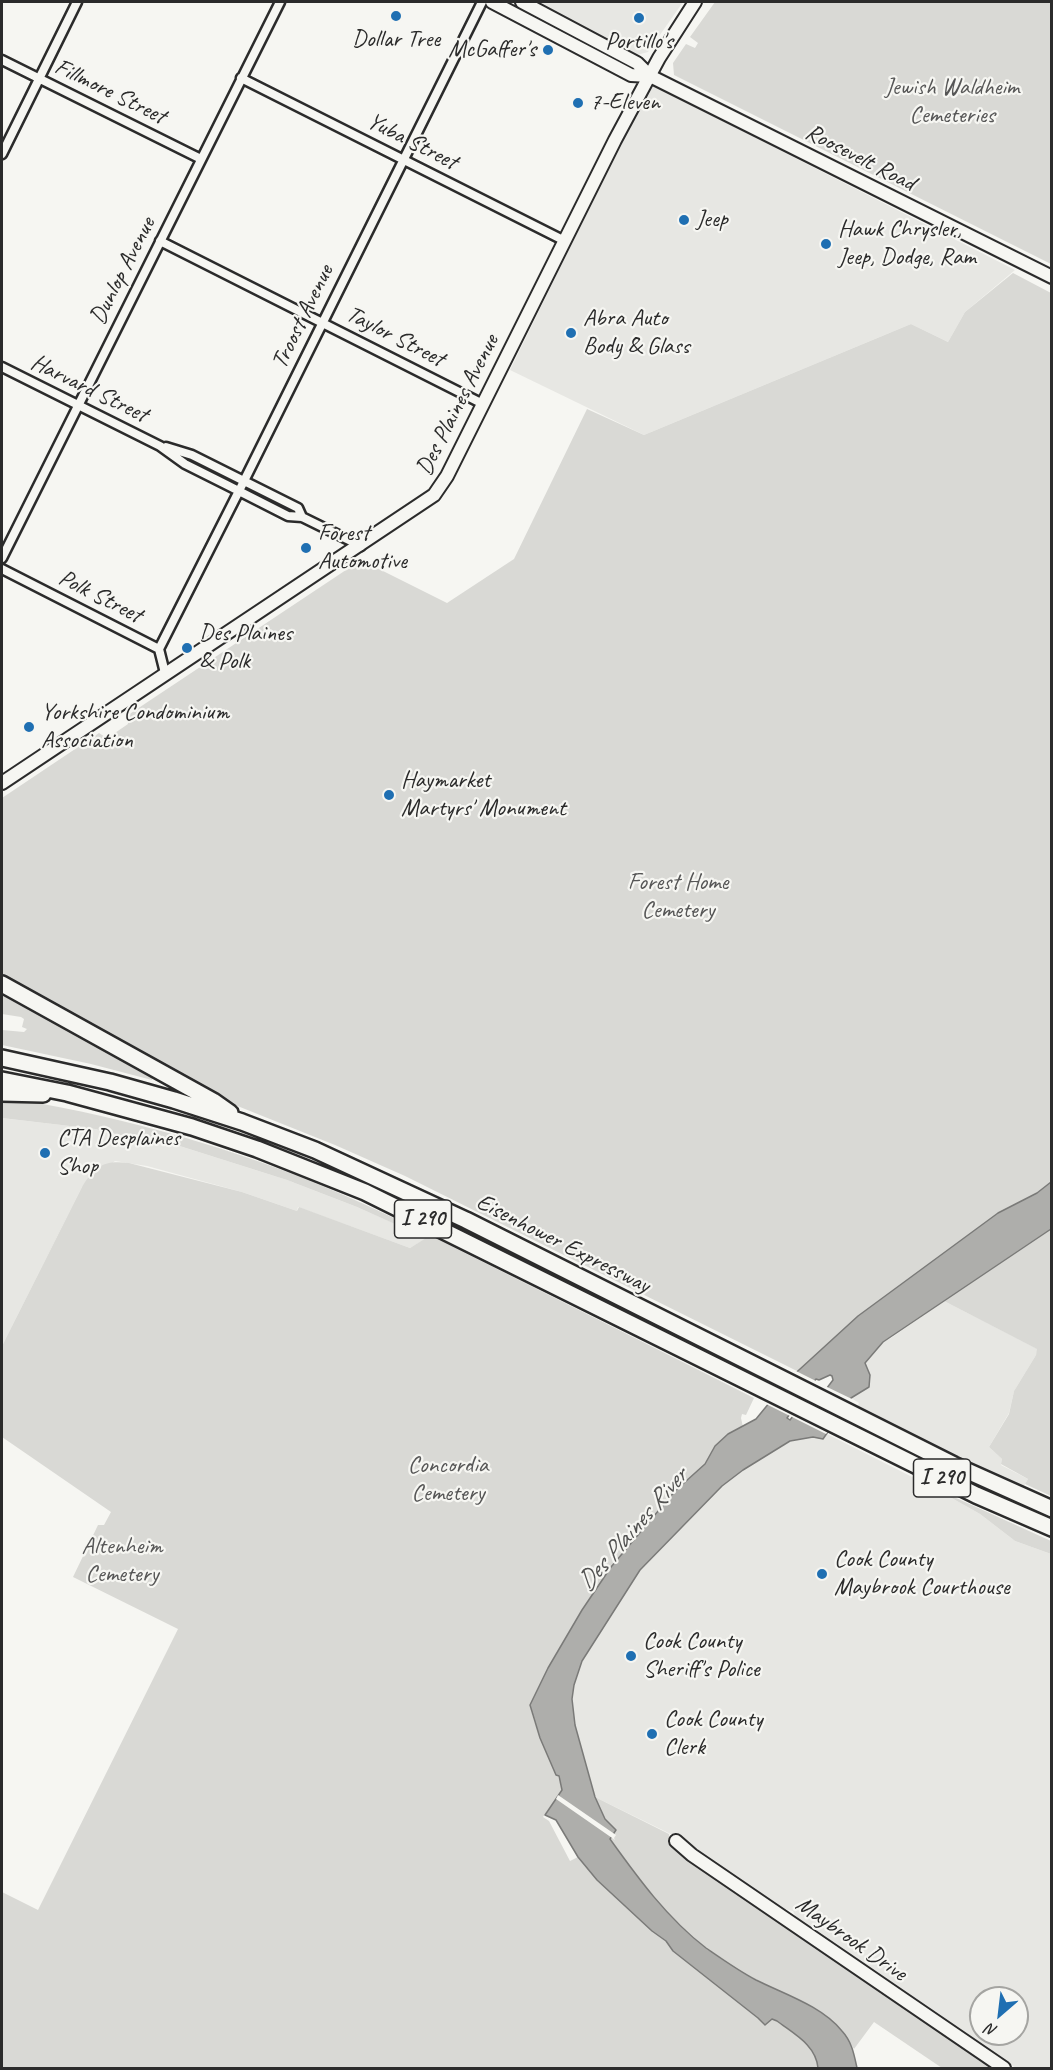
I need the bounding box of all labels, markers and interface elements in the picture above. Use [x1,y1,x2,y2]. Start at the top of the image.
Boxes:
marker: Dollar Tree [389,9,403,23]
marker: Portillo's [632,11,646,25]
place label: Dollar Tree [352,26,440,54]
place label: Portillo's [605,28,673,56]
place label: McGaffer's [448,36,536,64]
marker: McGaffer's [541,43,555,57]
street label: Fillmore Street [50,53,170,131]
park label: Jewish Waldheim Cemeteries [885,74,1019,130]
place label: 7-Eleven [590,89,660,117]
marker: 7-Eleven [571,96,585,110]
street label: Yuba Street [362,107,462,177]
street label: Roosevelt Road [800,118,920,198]
place label: Jeep [696,206,728,234]
street label: Dunlop Avenue [84,213,162,329]
marker: Jeep [677,213,691,227]
place label: Hawk Chrysler, Jeep, Dodge, Ram [838,216,976,272]
marker: Hawk Chrysler, Jeep, Dodge, Ram [819,237,833,251]
street label: Troost Avenue [266,260,340,374]
street label: Taylor Street [341,300,449,374]
place label: Abra Auto Body & Glass [583,305,690,361]
marker: Abra Auto Body & Glass [564,326,578,340]
street label: Des Plaines Avenue [410,330,506,480]
street label: Harvard Street [26,348,152,430]
place label: Forest Automotive [318,520,407,576]
marker: Forest Automotive [299,541,313,555]
street label: Polk Street [53,564,147,630]
place label: Des Plaines & Polk [199,620,292,676]
marker: Des Plaines & Polk [180,641,194,655]
place label: Yorkshire Condominium Association [41,699,229,755]
marker: Yorkshire Condominium Association [22,720,36,734]
place label: Haymarket Martyrs' Monument [401,767,566,823]
marker: Haymarket Martyrs' Monument [382,788,396,802]
park label: Forest Home Cemetery [628,869,728,925]
place label: CTA Desplaines Shop [57,1125,180,1181]
marker: CTA Desplaines Shop [38,1146,52,1160]
street label: Eisenhower Expressway [471,1188,655,1300]
road number: I 290 [394,1200,452,1238]
park label: Concordia Cemetery [408,1452,488,1508]
road number: I 290 [914,1459,970,1497]
water label: Des Plaines River [571,1462,695,1598]
park label: Altenheim Cemetery [82,1533,162,1589]
place label: Cook County Maybrook Courthouse [834,1546,1010,1602]
marker: Cook County Maybrook Courthouse [815,1567,829,1581]
place label: Cook County Sheriff's Police [643,1628,760,1684]
marker: Cook County Sheriff's Police [624,1649,638,1663]
place label: Cook County Clerk [664,1706,762,1762]
marker: Cook County Clerk [645,1727,659,1741]
street label: Maybrook Drive [790,1890,912,1988]
north arrow [969,1986,1029,2046]
text: N [982,2019,1001,2041]

